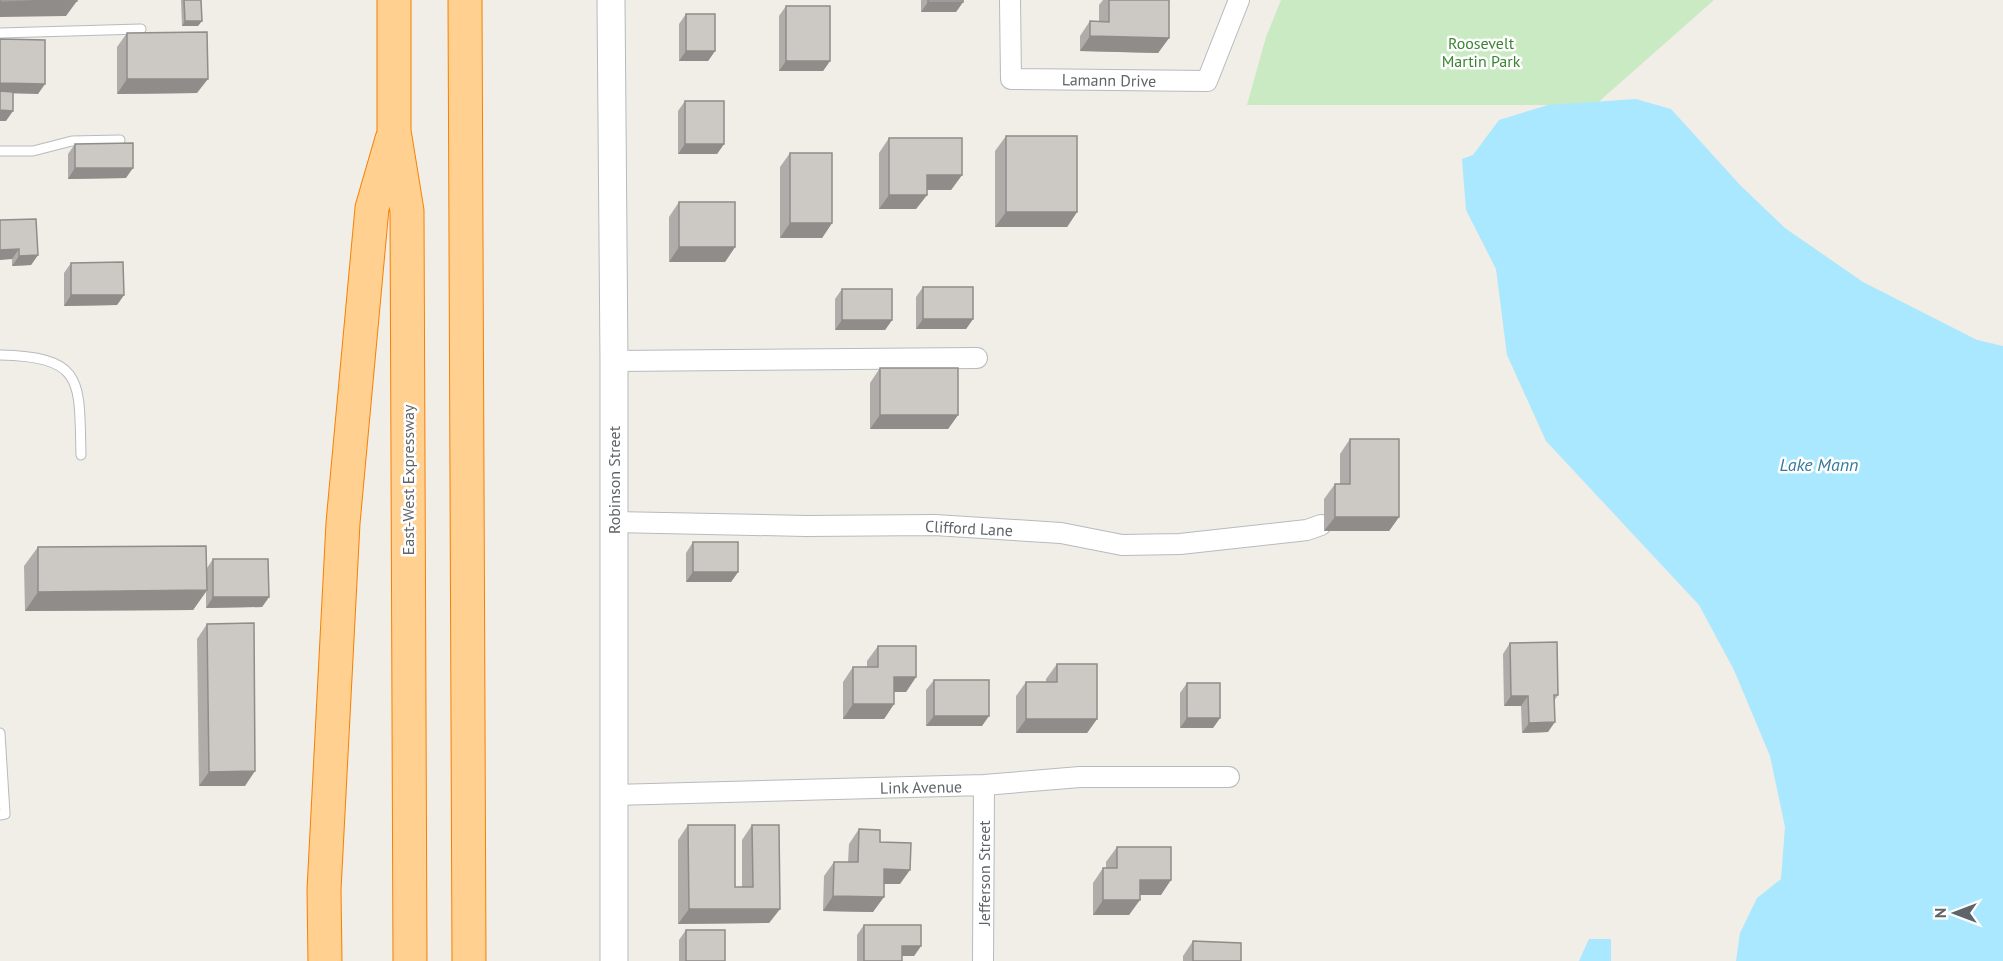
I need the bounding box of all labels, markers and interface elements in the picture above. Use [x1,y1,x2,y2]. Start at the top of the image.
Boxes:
park label: Roosevelt Martin Park [1442,33,1521,71]
street label: Lamann Drive [1062,69,1156,91]
street label: East-West Expressway [398,404,418,555]
street label: Robinson Street [604,425,624,534]
water label: Lake Mann [1780,453,1858,476]
street label: Clifford Lane [925,516,1013,540]
street label: Link Avenue [880,776,962,798]
street label: Jefferson Street [974,820,994,927]
north arrow [1925,883,1985,943]
text: N [1930,908,1950,918]

